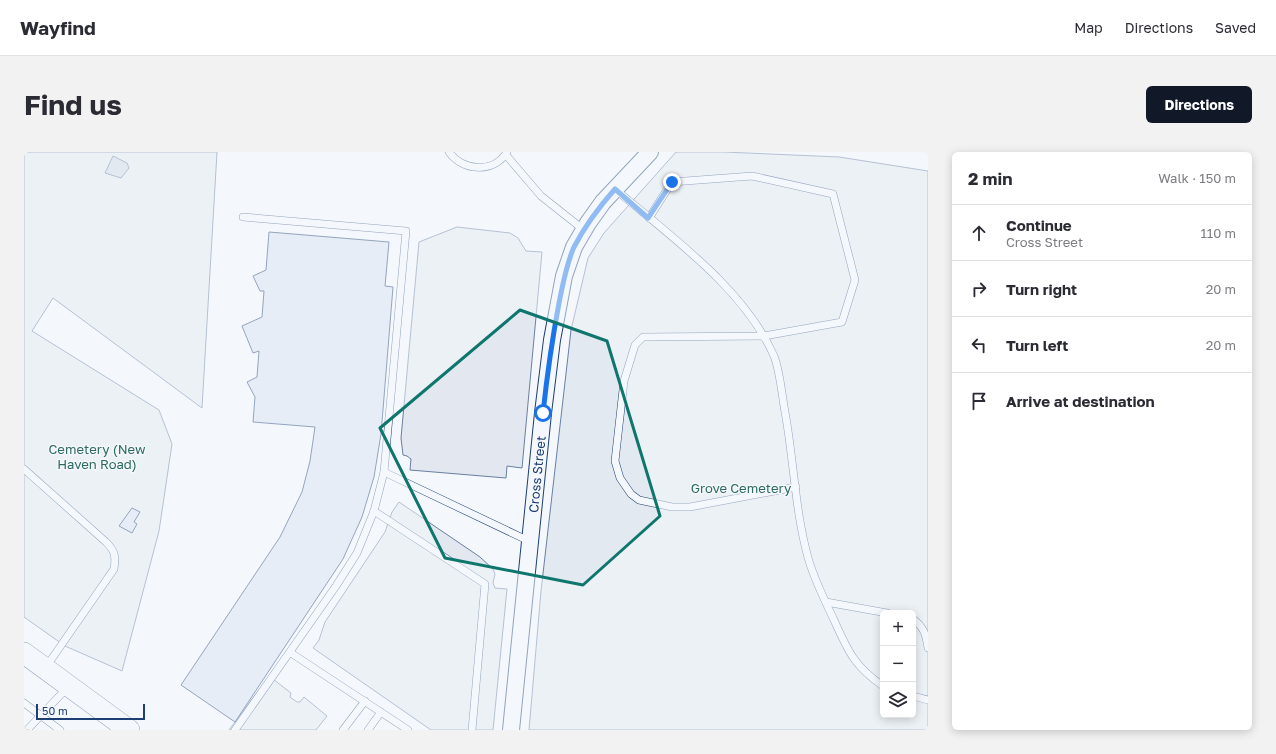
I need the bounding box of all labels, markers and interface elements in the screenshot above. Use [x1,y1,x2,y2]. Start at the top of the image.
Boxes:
text: Wayfind [20,16,96,39]
text: Map [1074,19,1103,36]
text: Directions [1125,19,1193,36]
text: Saved [1215,19,1256,36]
button: Directions [1146,86,1252,123]
text: Find us [24,88,122,121]
text: 2 min [968,168,1012,189]
text: Walk · 150 m [1158,170,1236,186]
route end [663,173,681,191]
text: Continue [1006,216,1072,234]
icon: ahead [968,222,990,244]
text: 110 m [1201,225,1236,241]
text: Cross Street [1006,234,1083,250]
icon: right [968,278,990,300]
text: Turn right [1006,280,1077,298]
text: 20 m [1206,281,1236,297]
icon: left [968,334,990,356]
text: Turn left [1006,336,1068,354]
text: 20 m [1206,337,1236,353]
icon: arrive [968,390,990,412]
text: Arrive at destination [1006,392,1155,410]
route start [534,404,552,422]
street label: Cross Street [525,435,549,513]
park label: Cemetery (New Haven Road) [49,441,146,472]
park label: Grove Cemetery [691,480,792,496]
map controls [880,610,916,718]
button: + [880,610,916,646]
button: − [880,646,916,682]
button: layers [880,682,916,718]
scale bar [36,702,145,721]
text: 50 m [42,704,68,717]

